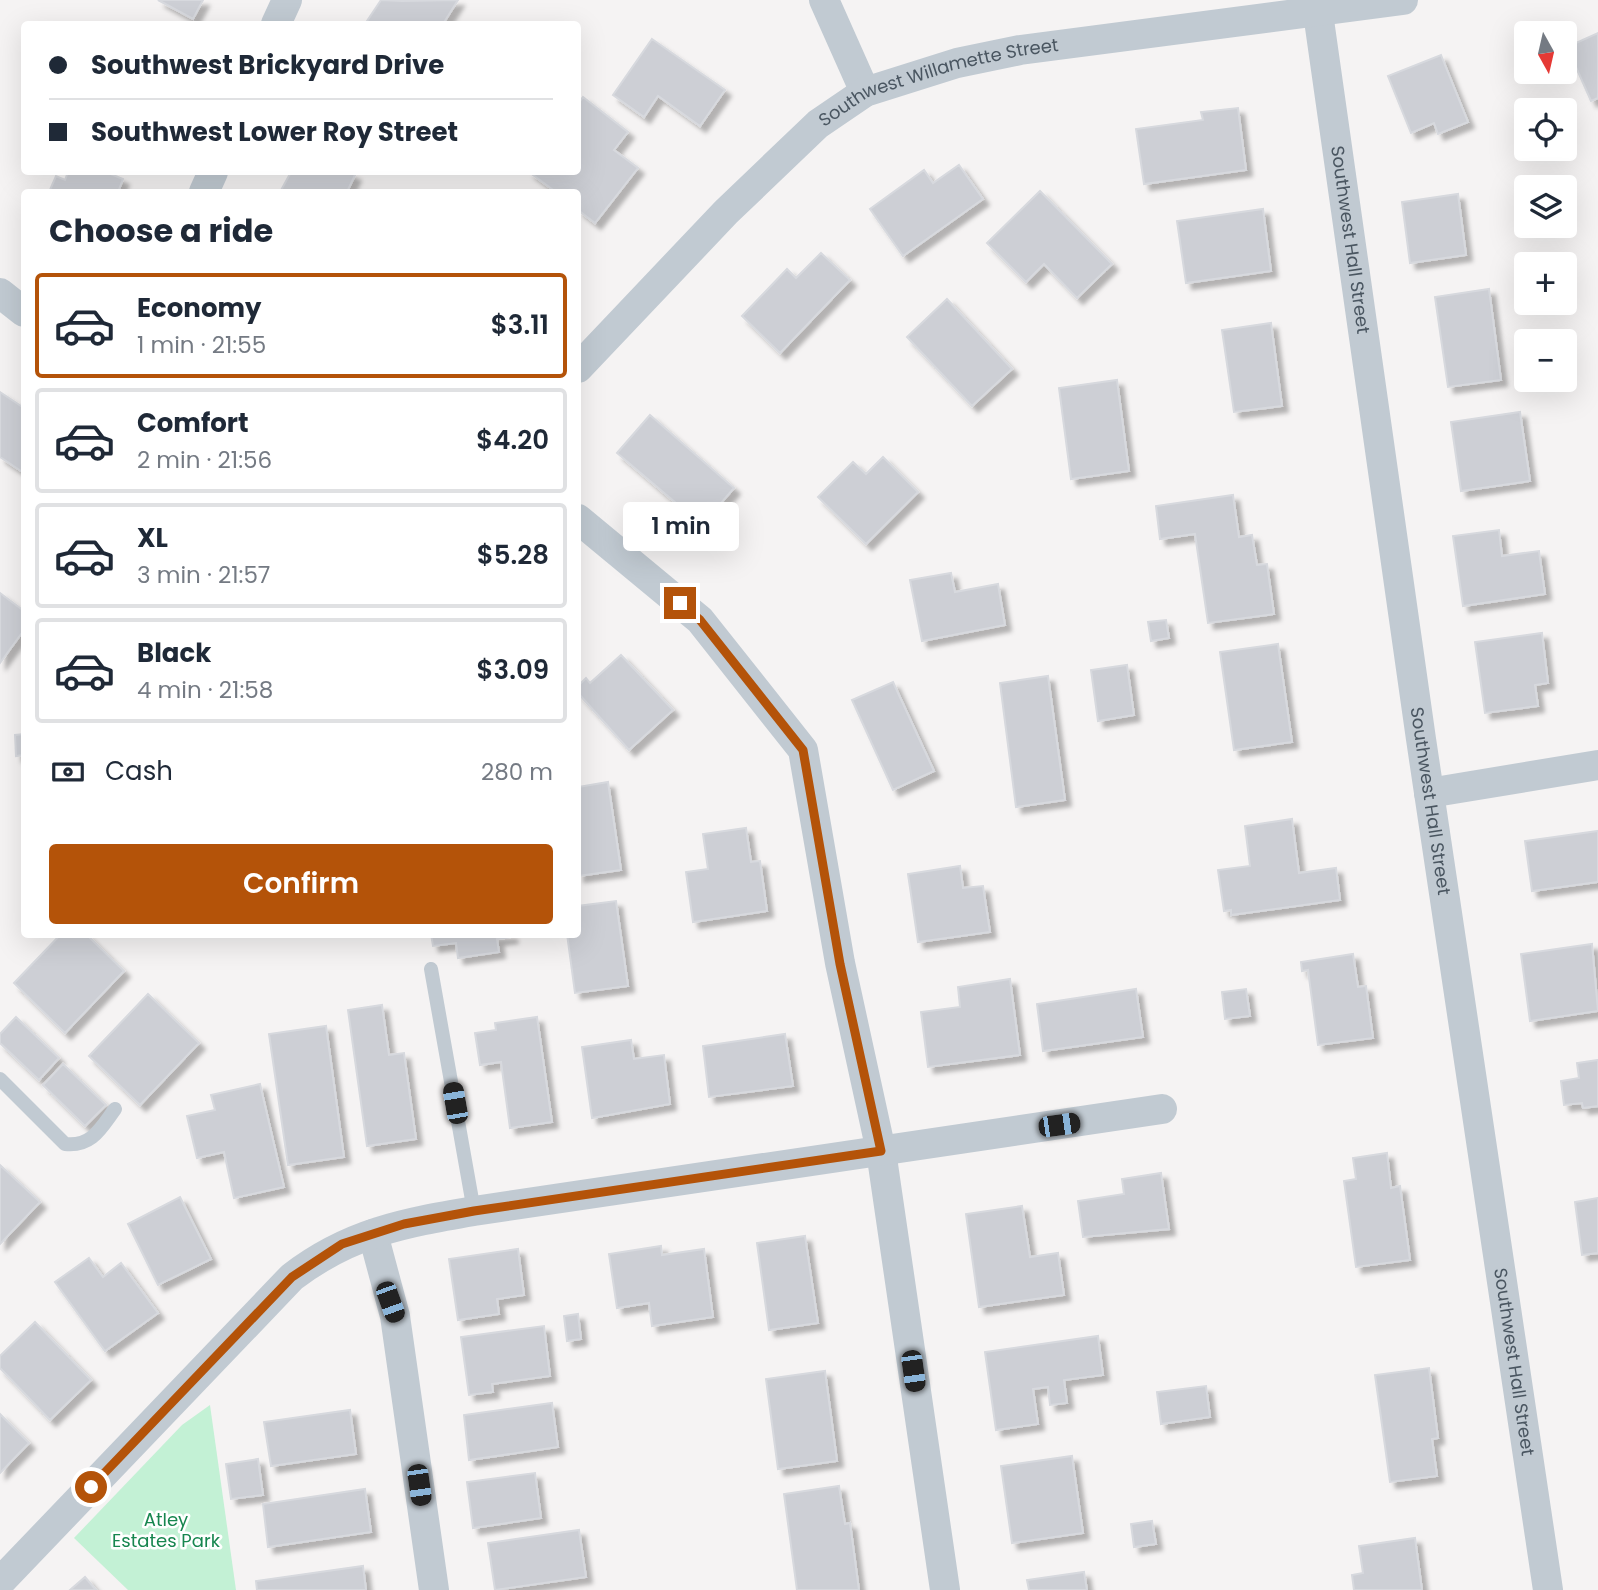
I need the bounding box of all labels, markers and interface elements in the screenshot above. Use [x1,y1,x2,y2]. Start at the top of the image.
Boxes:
north arrow [1514,21,1577,84]
map controls [1514,21,1577,392]
street label: Southwest Willamette Street [813,32,1060,132]
text: Southwest Brickyard Drive [91,47,444,83]
button: locate [1514,98,1577,161]
text: Southwest Lower Roy Street [91,114,458,150]
street label: Southwest Hall Street [1325,144,1376,335]
button: layers [1514,175,1577,238]
text: Choose a ride [49,208,273,253]
button: + [1514,252,1577,315]
text: Economy [137,290,261,326]
icon: car [53,294,116,357]
text: $3.11 [491,307,549,343]
text: 1 min · 21:55 [137,329,266,361]
button: − [1514,329,1577,392]
text: Comfort [137,405,249,441]
icon: car [53,409,116,472]
text: $4.20 [476,422,549,458]
text: 2 min · 21:56 [137,444,272,476]
callout: 1 min [622,502,738,550]
text: 1 min [651,510,711,542]
text: XL [137,520,168,556]
icon: car [53,524,116,587]
text: $5.28 [477,537,549,573]
text: 3 min · 21:57 [137,559,270,591]
route end [664,587,696,619]
text: Black [137,635,211,671]
icon: car [53,639,116,702]
text: $3.09 [477,652,549,688]
text: 4 min · 21:58 [137,674,273,706]
street label: Southwest Hall Street [1405,705,1457,897]
icon: cash [49,753,87,791]
text: Cash [105,753,173,789]
text: 280 m [481,756,553,788]
button: Confirm [49,844,553,924]
car [442,1080,469,1126]
car [1037,1112,1082,1138]
street label: Southwest Hall Street [1488,1266,1541,1457]
car [373,1279,408,1325]
car [900,1349,927,1393]
car [406,1463,433,1507]
route start [75,1471,107,1503]
park label: Atley Estates Park [112,1507,221,1553]

